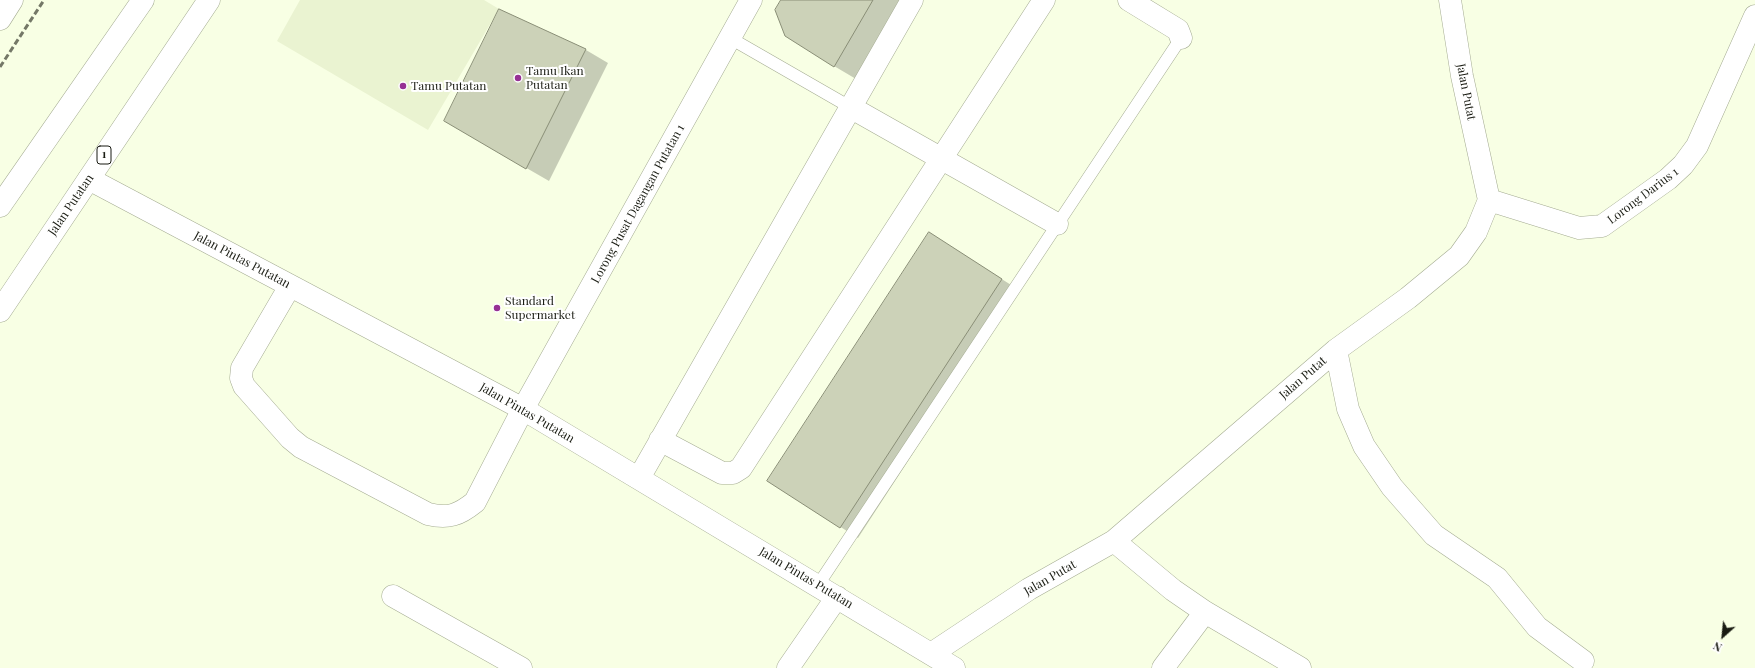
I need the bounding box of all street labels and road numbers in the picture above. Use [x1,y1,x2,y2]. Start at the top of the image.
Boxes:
street label: Jalan Putat [1453,62,1479,122]
street label: Lorong Pusat Dagangan Putatan 1 [588,122,688,286]
road number: 1 [97,146,111,164]
street label: Lorong Darius 1 [1605,165,1681,227]
street label: Jalan Putatan [45,172,97,238]
street label: Jalan Pintas Putatan [191,229,293,291]
street label: Jalan Putat [1277,354,1329,402]
street label: Jalan Pintas Putatan [477,380,577,446]
street label: Jalan Pintas Putatan [756,544,856,612]
street label: Jalan Putat [1021,557,1079,599]

